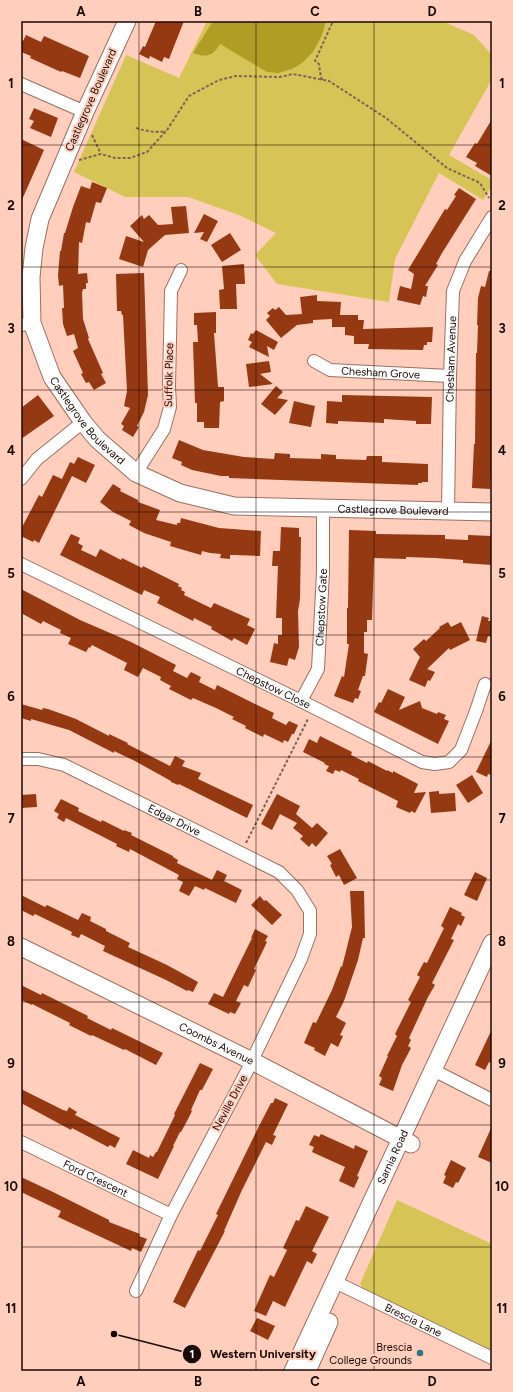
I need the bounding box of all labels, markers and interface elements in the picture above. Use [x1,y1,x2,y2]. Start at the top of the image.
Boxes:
text: A [76,4,86,19]
text: B [194,4,202,19]
text: C [310,4,320,19]
text: D [427,4,437,19]
street label: Castlegrove Boulevard [63,47,119,153]
text: 1 [8,76,14,91]
text: 1 [499,76,505,91]
text: 2 [7,198,15,213]
text: 2 [498,198,506,213]
street label: Chesham Avenue [443,316,459,402]
text: 3 [7,321,15,336]
text: 3 [498,321,506,336]
street label: Suffolk Place [162,343,176,407]
street label: Chesham Grove [341,364,420,381]
street label: Castlegrove Boulevard [47,374,128,467]
text: 4 [7,443,15,458]
text: 4 [498,443,506,458]
street label: Castlegrove Boulevard [337,502,449,517]
text: 5 [7,566,15,581]
text: 5 [498,566,506,581]
street label: Chepstow Gate [313,569,330,646]
street label: Chepstow Close [234,664,313,711]
text: 6 [7,689,15,704]
text: 6 [498,689,506,704]
street label: Edgar Drive [146,801,203,838]
text: 7 [7,811,15,826]
text: 7 [498,811,506,826]
text: 8 [7,934,15,949]
text: 8 [498,934,506,949]
street label: Coombs Avenue [177,1020,256,1067]
text: 9 [7,1056,15,1071]
text: 9 [498,1056,506,1071]
street label: Neville Drive [210,1073,250,1133]
street label: Sarnia Road [374,1128,411,1186]
street label: Ford Crescent [61,1157,130,1200]
text: 10 [4,1179,18,1194]
text: 10 [495,1179,509,1194]
text: 11 [6,1301,16,1316]
street label: Brescia Lane [383,1301,444,1339]
text: 11 [497,1301,507,1316]
place label: Brescia College Grounds [329,1341,412,1367]
callout: Western University [182,1342,323,1366]
text: 1 [189,1347,195,1361]
text: Western University [210,1347,316,1361]
marker: Brescia College Grounds [415,1348,425,1358]
text: A [76,1374,86,1389]
text: B [194,1374,202,1389]
text: C [310,1374,320,1389]
text: D [427,1374,437,1389]

